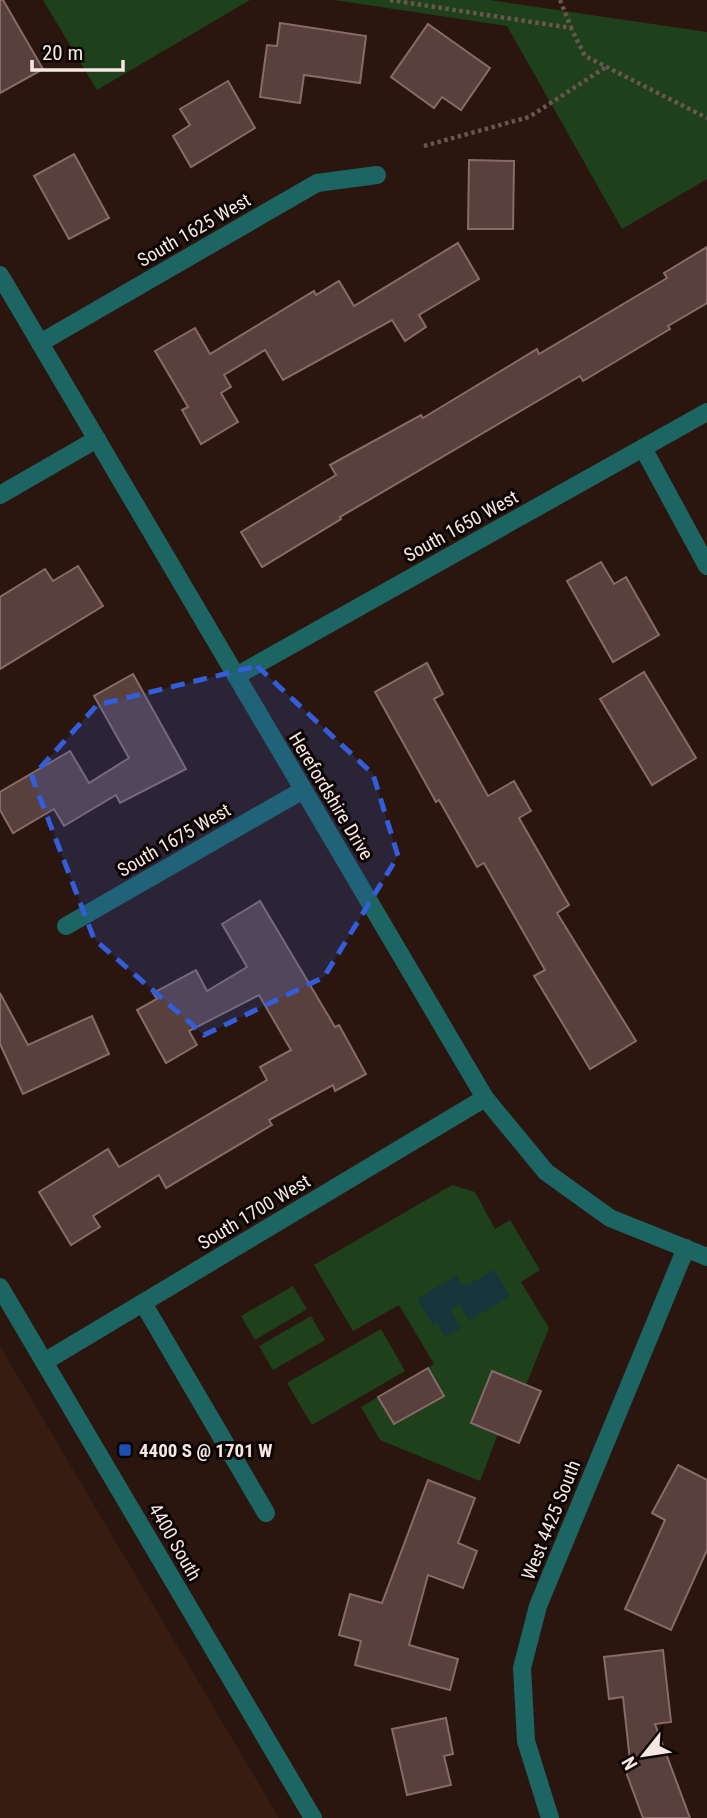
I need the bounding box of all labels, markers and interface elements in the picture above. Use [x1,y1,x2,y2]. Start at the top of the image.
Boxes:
scale bar [32,28,122,72]
text: 20 m [42,41,83,65]
street label: South 1625 West [133,188,255,272]
street label: South 1650 West [400,485,522,567]
street label: Herefordshire Drive [284,728,378,864]
street label: South 1675 West [113,798,235,882]
street label: South 1700 West [194,1169,314,1255]
place label: 4400 S @ 1701 W [139,1439,272,1462]
marker: 4400 S @ 1701 W [117,1442,133,1458]
street label: West 4425 South [517,1457,585,1583]
street label: 4400 South [144,1499,206,1585]
north arrow [609,1720,679,1790]
text: N [617,1752,643,1774]

